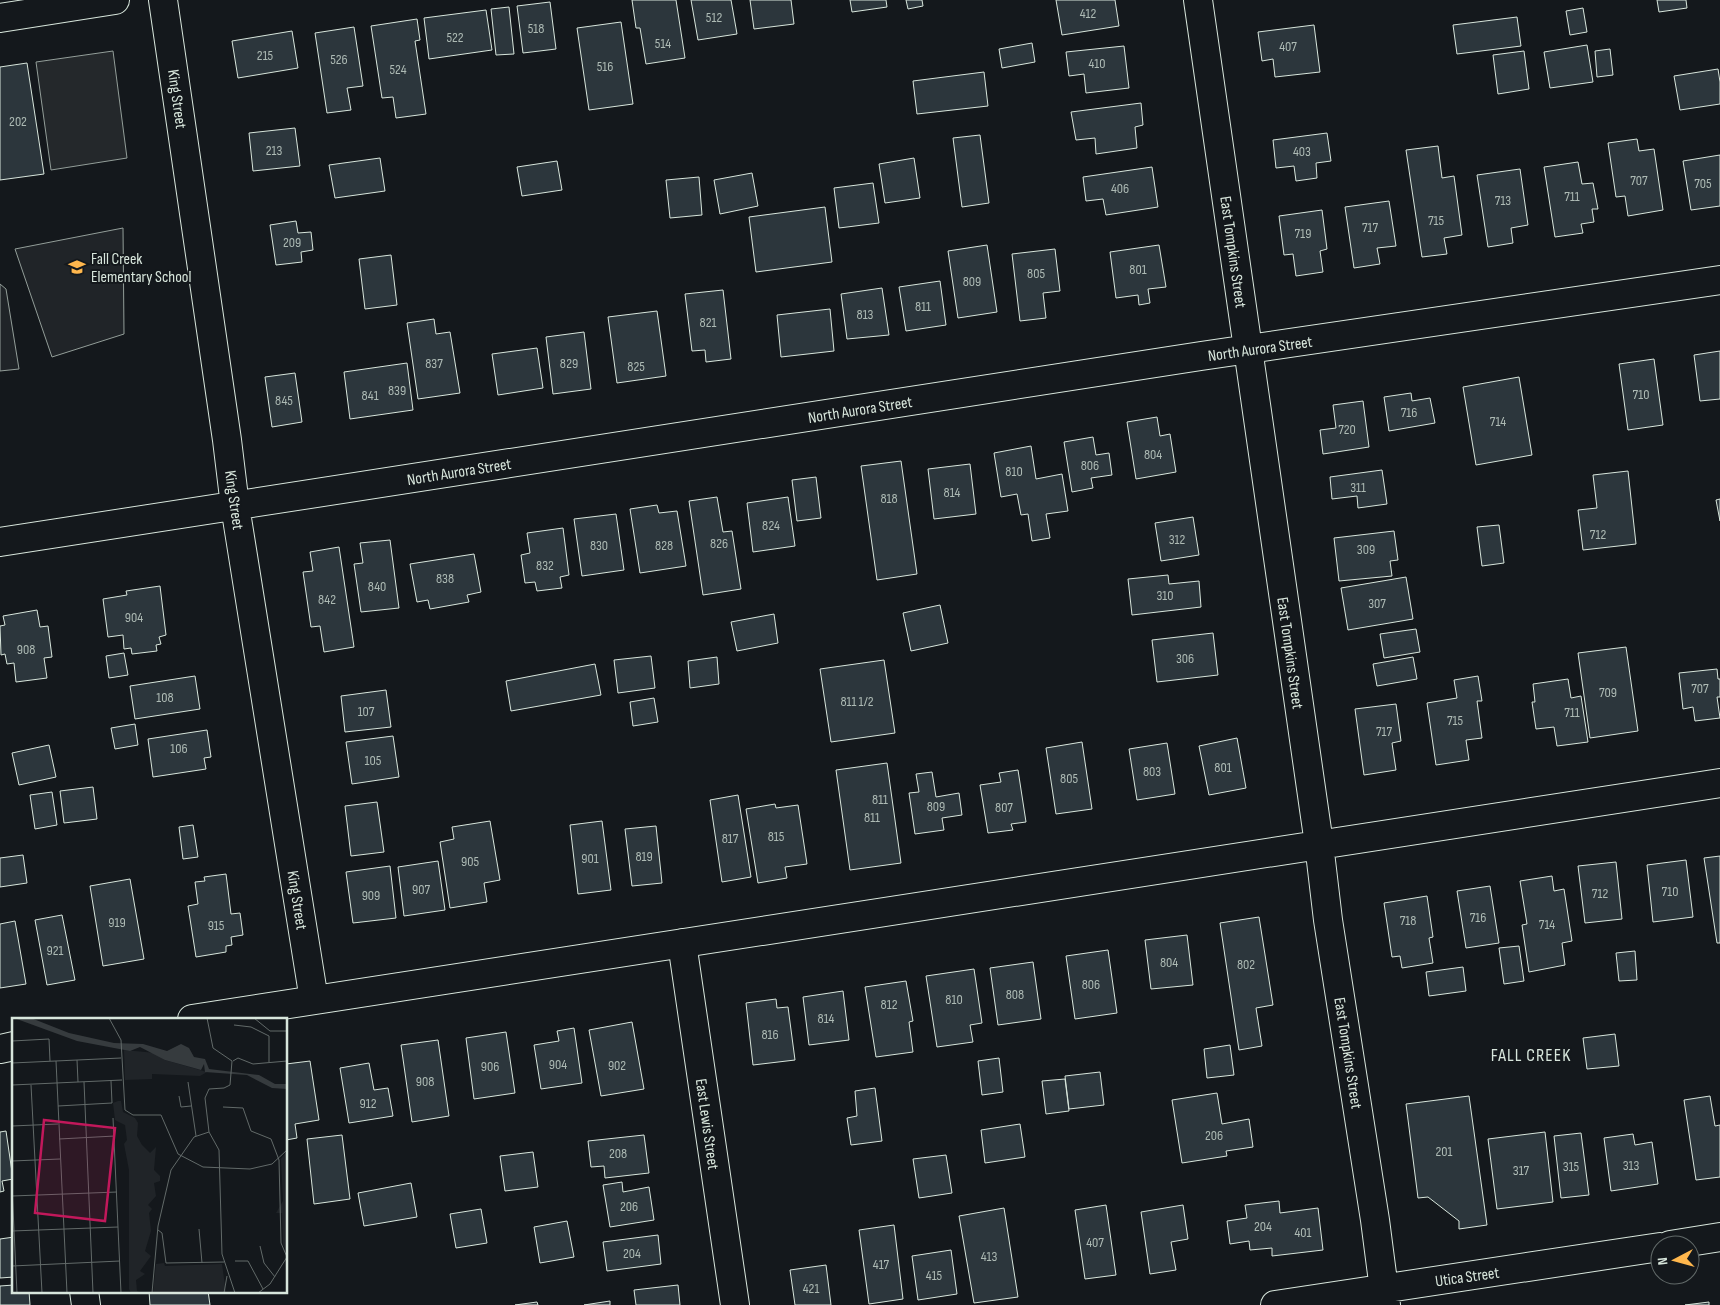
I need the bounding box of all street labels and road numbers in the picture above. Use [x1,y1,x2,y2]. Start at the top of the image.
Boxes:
street label: King Street [163,68,190,130]
street label: East Tompkins Street [1215,195,1250,309]
street label: North Aurora Street [1207,333,1314,366]
street label: North Aurora Street [807,393,914,428]
street label: North Aurora Street [406,455,513,490]
street label: King Street [220,469,247,531]
street label: East Tompkins Street [1272,596,1307,710]
street label: King Street [282,869,311,931]
street label: East Tompkins Street [1329,996,1366,1110]
street label: East Lewis Street [691,1077,722,1171]
street label: Utica Street [1434,1264,1501,1291]

